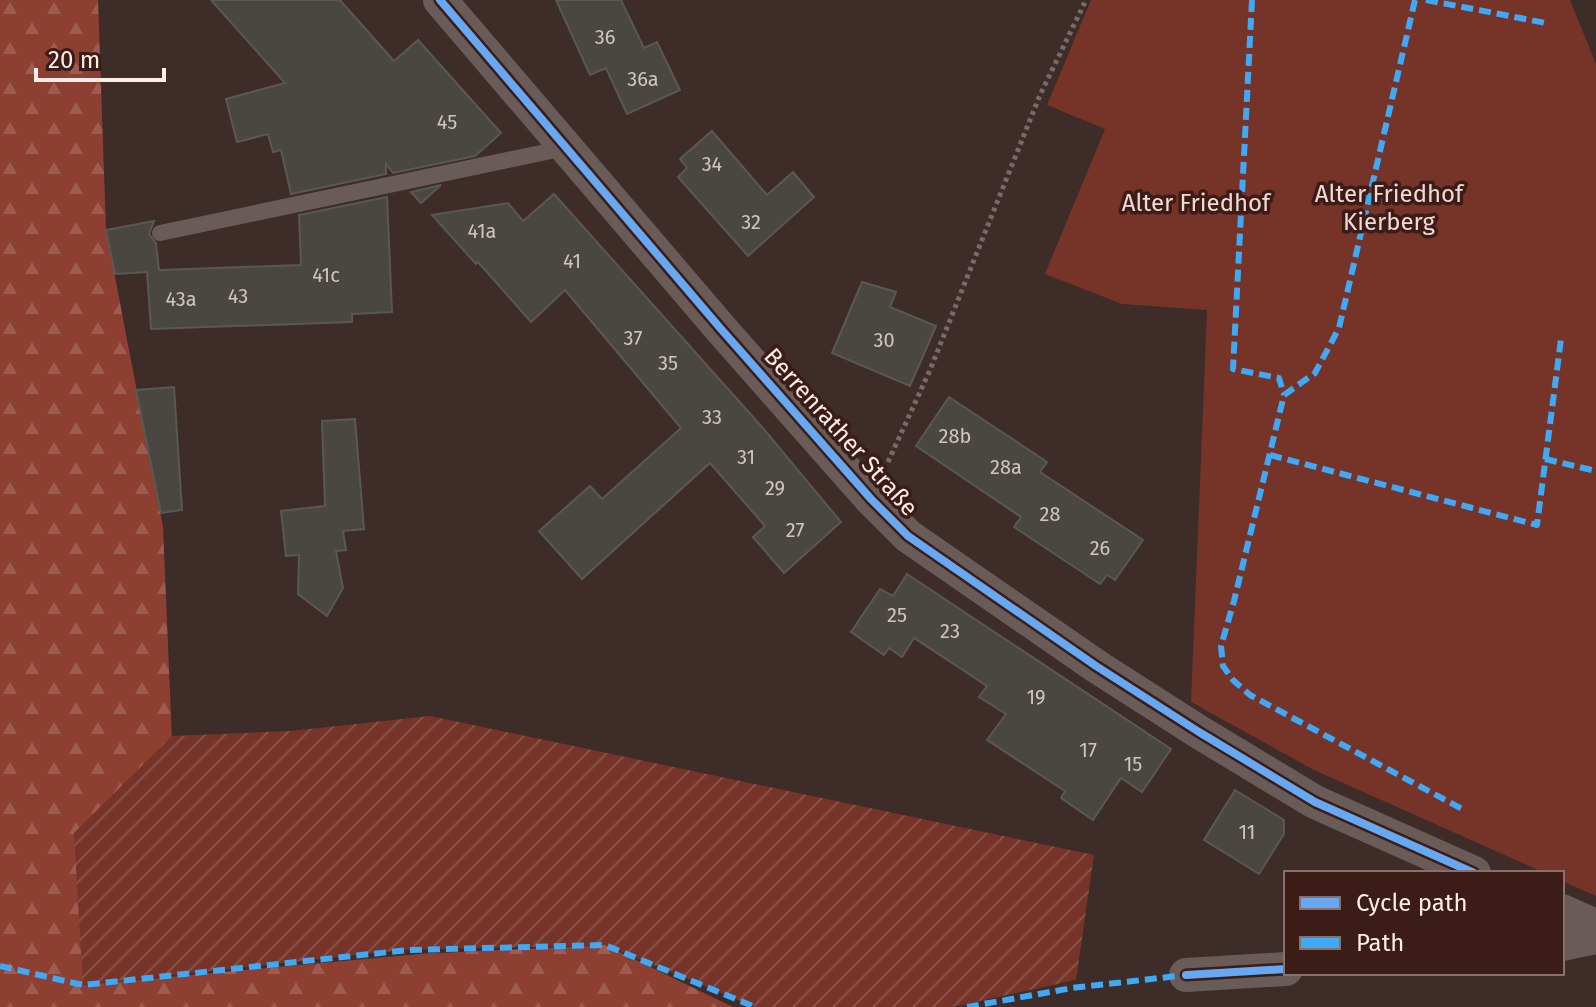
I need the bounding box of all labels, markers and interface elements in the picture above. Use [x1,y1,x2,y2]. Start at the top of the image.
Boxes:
house number: 36 [595,25,615,49]
scale bar [36,32,164,82]
text: 20 m [48,46,100,74]
house number: 36a [627,67,659,91]
house number: 45 [437,110,457,134]
house number: 34 [702,152,723,176]
park label: Alter Friedhof Kierberg [1315,180,1465,236]
park label: Alter Friedhof [1122,189,1272,217]
house number: 32 [741,210,761,234]
house number: 41a [467,219,497,243]
house number: 41 [563,249,581,273]
house number: 41c [312,263,340,287]
house number: 43 [228,284,248,308]
house number: 43a [165,287,197,311]
house number: 37 [624,326,642,350]
house number: 30 [873,328,895,352]
street label: Berrenrather Straße [758,342,924,522]
house number: 35 [658,351,678,375]
house number: 33 [702,405,722,429]
house number: 28b [939,424,971,448]
house number: 31 [737,445,755,469]
house number: 28a [990,455,1022,479]
house number: 29 [765,476,785,500]
house number: 28 [1040,502,1060,526]
house number: 27 [786,518,804,542]
house number: 26 [1090,536,1110,560]
house number: 25 [887,603,907,627]
house number: 23 [940,619,960,643]
house number: 19 [1026,685,1046,709]
house number: 17 [1079,738,1097,762]
house number: 15 [1124,752,1142,776]
house number: 11 [1238,820,1256,844]
legend [1284,871,1564,975]
text: Cycle path [1356,889,1468,917]
text: Path [1356,929,1404,957]

